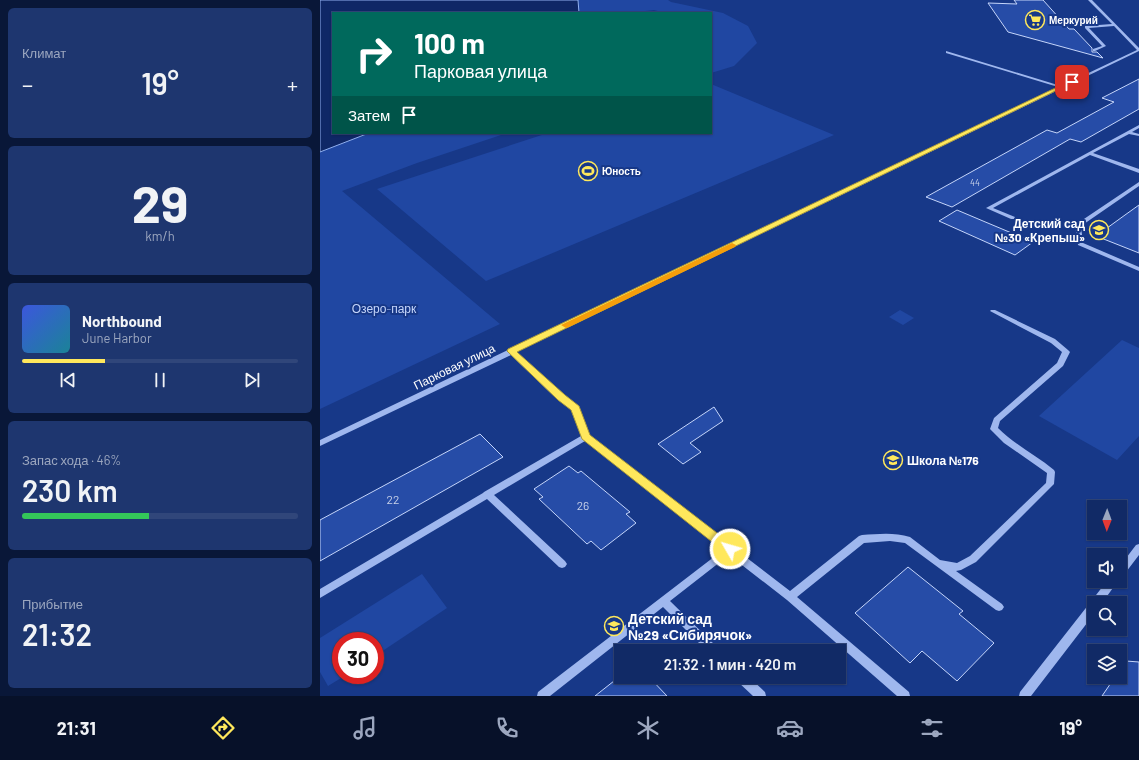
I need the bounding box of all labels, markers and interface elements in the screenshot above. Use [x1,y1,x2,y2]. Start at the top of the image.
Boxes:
supermarket icon: Меркурий [1024,9,1046,31]
place label: Меркурий [1049,14,1098,26]
text: 100 m [414,26,485,60]
icon: right [348,28,400,80]
text: Климат [22,45,66,61]
text: Парковая улица [414,60,547,82]
text: 19° [141,65,179,101]
pin [1055,65,1089,99]
text: − [22,71,33,97]
text: + [287,71,298,97]
icon: arrive [1061,71,1083,93]
icon: arrive [398,104,420,126]
text: Затем [348,106,390,124]
sports icon: Юность [577,160,599,182]
place label: Юность [602,165,641,177]
text: 29 [132,171,188,233]
house number: 44 [970,177,980,188]
place label: Детский сад №30 «Крепыш» [995,216,1085,245]
school or university icon: Детский сад №30 «Крепыш» [1088,219,1110,241]
text: km/h [145,228,175,244]
park label: Озеро-парк [352,301,417,316]
text: Northbound [82,312,162,330]
text: June Harbor [82,330,152,346]
street label: Парковая улица [411,340,498,393]
icon: previous [57,369,79,391]
icon: pause [149,369,171,391]
icon: next [241,369,263,391]
school or university icon: Школа №176 [882,449,904,471]
text: Запас хода · 46% [22,452,121,468]
place label: Школа №176 [907,453,979,467]
text: 230 km [22,472,118,508]
house number: 22 [387,492,399,506]
house number: 26 [577,498,589,512]
north arrow [1087,500,1127,540]
map controls [1087,500,1127,684]
position arrow [709,528,751,570]
button: sound [1087,548,1127,588]
text: Прибытие [22,596,83,612]
button: search [1087,596,1127,636]
place label: Детский сад №29 «Сибирячок» [628,610,752,643]
school or university icon: Детский сад №29 «Сибирячок» [603,615,625,637]
text: 21:32 [22,616,92,652]
speed limit sign: 30 [332,632,384,684]
button: layers [1087,644,1127,684]
text: 21:32 · 1 мин · 420 m [664,655,796,673]
icon: directions [209,714,237,742]
icon: music [351,714,379,742]
icon: phone [493,714,521,742]
icon: climate [634,714,662,742]
icon: car [776,714,804,742]
icon: filters [918,714,946,742]
text: 21:31 [57,717,96,739]
text: 19° [1059,717,1082,739]

